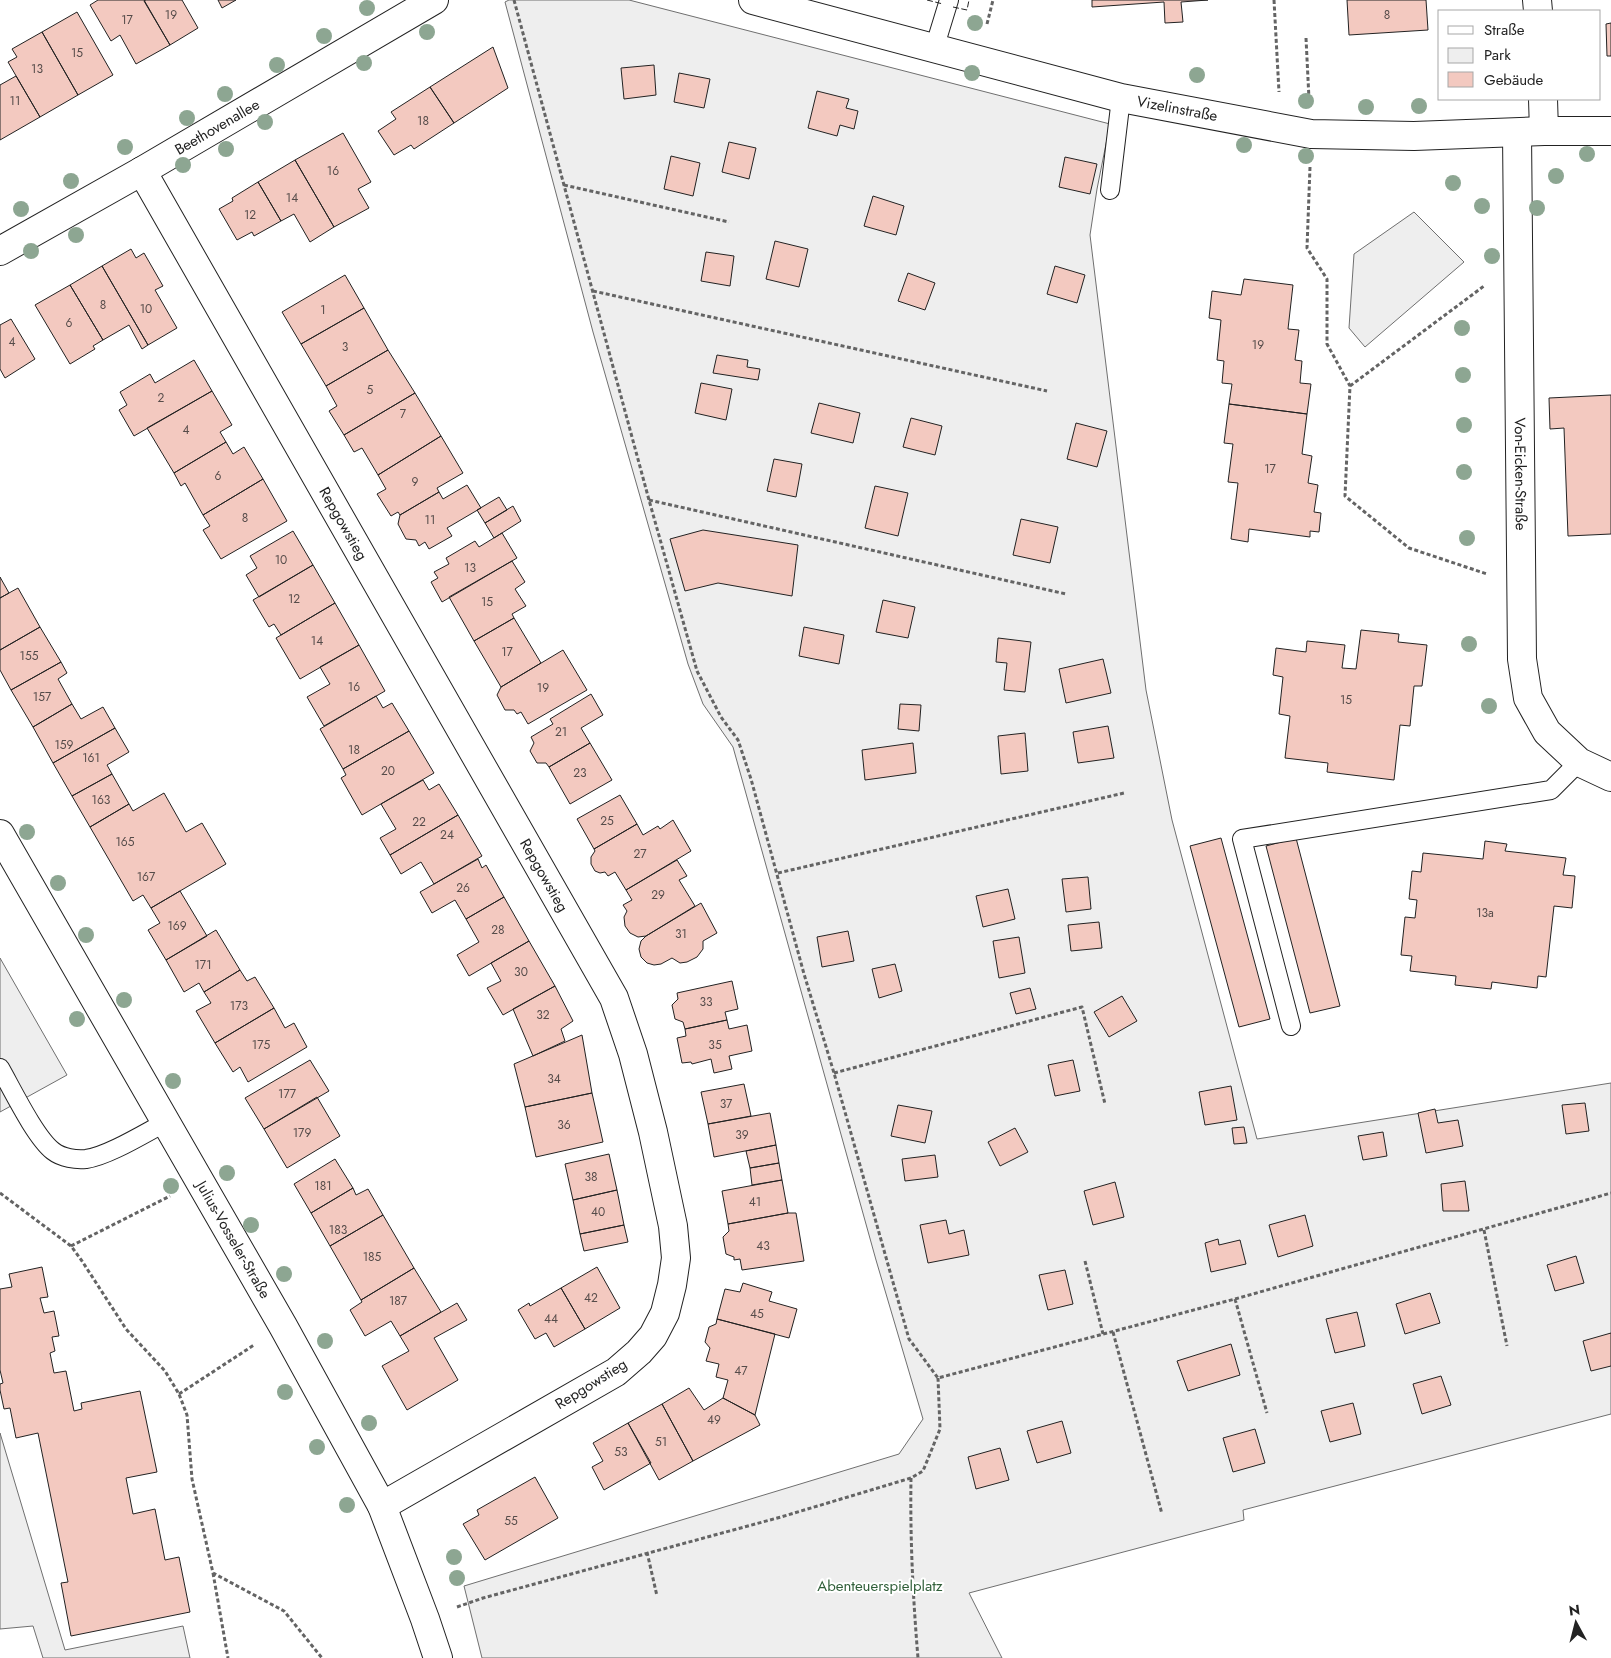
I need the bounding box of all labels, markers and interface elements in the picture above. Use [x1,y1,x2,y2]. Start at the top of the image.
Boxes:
house number: 19 [165,6,177,24]
house number: 8 [1384,6,1390,24]
legend [1438,10,1601,100]
house number: 17 [121,11,134,29]
text: Straße [1484,19,1525,41]
house number: 15 [71,44,83,62]
text: Park [1484,44,1511,66]
house number: 13 [31,60,43,78]
text: Gebäude [1484,69,1544,91]
street label: Vizelinstraße [1135,90,1220,127]
house number: 11 [10,92,20,110]
street label: Beethovenallee [171,93,264,161]
house number: 18 [417,112,429,130]
house number: 16 [327,162,339,180]
house number: 14 [286,189,298,207]
house number: 12 [244,206,256,224]
house number: 8 [100,296,106,314]
house number: 10 [140,300,152,318]
house number: 1 [320,301,326,319]
house number: 6 [66,314,73,332]
house number: 4 [9,333,16,351]
house number: 19 [1252,336,1264,354]
house number: 3 [342,338,349,356]
house number: 5 [367,381,374,399]
house number: 2 [158,389,165,407]
house number: 7 [400,405,407,423]
street label: Von-Eicken-Straße [1509,417,1532,531]
house number: 4 [183,421,190,439]
house number: 17 [1264,460,1277,478]
house number: 6 [215,467,222,485]
house number: 9 [412,473,419,491]
street label: Repgowstieg [314,483,373,564]
house number: 8 [242,509,248,527]
house number: 11 [425,511,435,529]
house number: 10 [275,551,287,569]
house number: 13 [464,559,476,577]
house number: 12 [288,590,300,608]
house number: 15 [481,593,493,611]
house number: 14 [311,632,323,650]
house number: 17 [501,643,514,661]
house number: 155 [20,647,39,665]
house number: 16 [348,678,360,696]
house number: 19 [537,679,549,697]
house number: 157 [33,688,52,706]
house number: 15 [1340,691,1352,709]
house number: 21 [555,723,567,741]
house number: 159 [54,736,74,754]
house number: 18 [348,741,360,759]
house number: 161 [82,749,100,767]
house number: 20 [381,762,395,780]
house number: 23 [573,764,587,782]
house number: 163 [92,791,111,809]
house number: 25 [600,812,614,830]
house number: 22 [412,813,426,831]
house number: 24 [440,826,454,844]
house number: 165 [115,833,135,851]
street label: Repgowstieg [514,835,574,916]
house number: 27 [633,845,647,863]
house number: 167 [137,868,156,886]
house number: 26 [456,879,470,897]
house number: 29 [651,886,665,904]
house number: 13a [1476,904,1494,922]
house number: 169 [167,917,187,935]
house number: 28 [491,921,505,939]
house number: 31 [675,925,687,943]
house number: 171 [194,956,212,974]
house number: 30 [514,963,528,981]
house number: 33 [699,993,713,1011]
house number: 173 [230,997,249,1015]
house number: 32 [536,1006,550,1024]
house number: 175 [252,1036,270,1054]
house number: 35 [708,1036,722,1054]
house number: 34 [547,1070,561,1088]
house number: 177 [278,1085,297,1103]
house number: 37 [720,1095,733,1113]
house number: 36 [557,1116,571,1134]
house number: 179 [293,1124,311,1142]
house number: 39 [735,1126,749,1144]
house number: 38 [584,1168,598,1186]
street label: Julius-Vosseler-Straße [190,1175,276,1303]
house number: 181 [314,1177,332,1195]
house number: 41 [749,1193,761,1211]
house number: 40 [591,1203,605,1221]
house number: 183 [329,1221,348,1239]
house number: 43 [756,1237,770,1255]
house number: 185 [363,1248,382,1266]
house number: 42 [584,1289,598,1307]
house number: 187 [389,1292,408,1310]
house number: 45 [750,1305,764,1323]
house number: 44 [544,1310,558,1328]
street label: Repgowstieg [551,1353,631,1415]
house number: 47 [734,1362,748,1380]
house number: 49 [707,1411,721,1429]
house number: 51 [655,1433,667,1451]
house number: 53 [614,1443,628,1461]
house number: 55 [504,1512,518,1530]
park label: Abenteuerspielplatz [817,1575,943,1597]
north arrow [1551,1598,1601,1648]
text: N [1568,1599,1581,1621]

